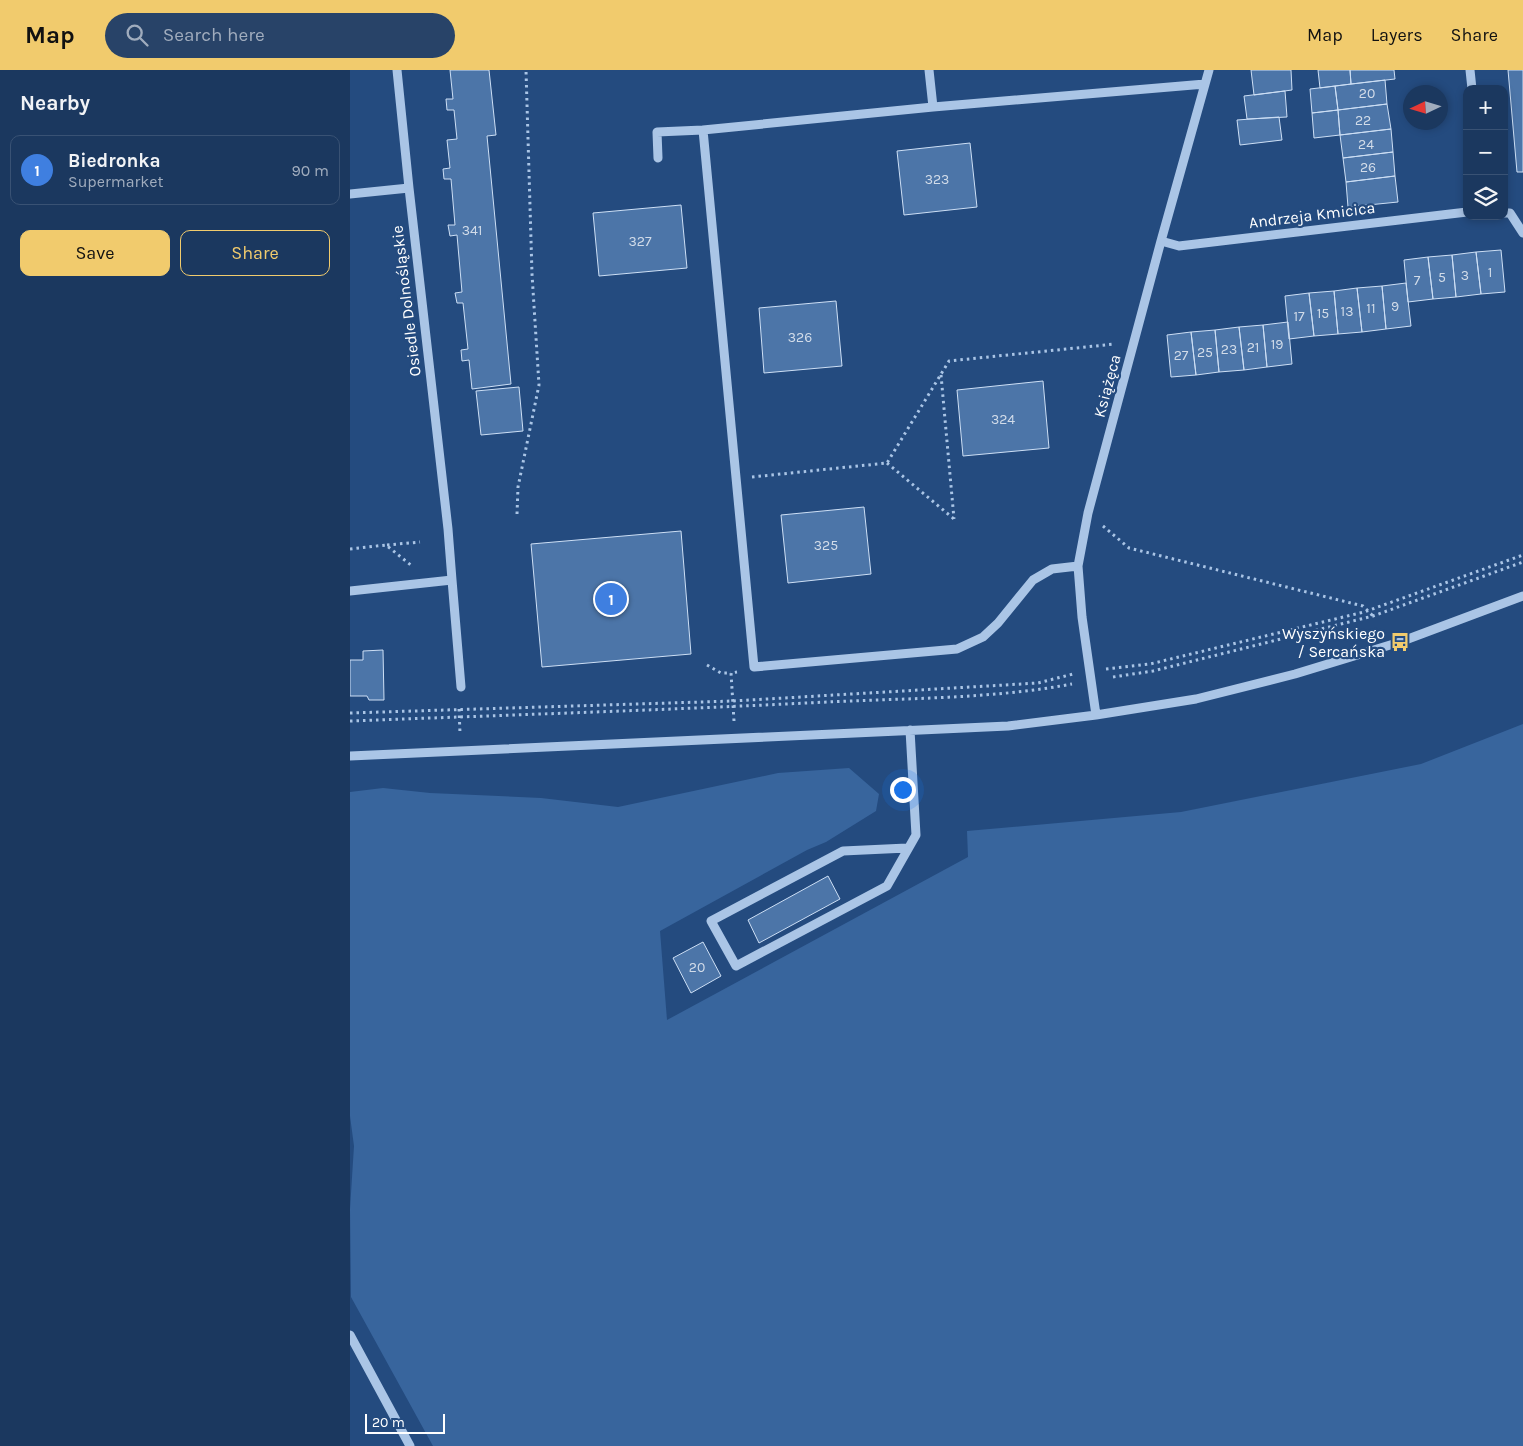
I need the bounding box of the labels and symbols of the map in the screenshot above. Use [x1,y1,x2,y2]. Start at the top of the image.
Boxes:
house number: 20 [1359,85,1375,102]
north arrow [1403,85,1448,130]
house number: 22 [1355,112,1371,129]
house number: 24 [1358,136,1374,153]
house number: 26 [1360,159,1376,176]
house number: 323 [925,171,949,188]
street label: Andrzeja Kmicica [1248,198,1376,232]
house number: 341 [462,222,482,239]
street label: Osiedle Dolnośląskie [387,224,425,378]
house number: 327 [629,233,652,250]
house number: 1 [1488,264,1492,281]
house number: 3 [1461,267,1469,284]
house number: 5 [1438,269,1446,286]
house number: 7 [1414,272,1421,289]
house number: 9 [1391,298,1399,315]
house number: 11 [1366,300,1376,317]
house number: 13 [1341,303,1353,320]
house number: 15 [1317,305,1329,322]
house number: 17 [1293,308,1305,325]
house number: 326 [788,329,812,346]
house number: 19 [1271,336,1283,353]
house number: 21 [1247,339,1259,356]
house number: 23 [1221,341,1237,358]
house number: 25 [1197,344,1213,361]
house number: 27 [1174,347,1189,364]
street label: Książęca [1089,352,1125,420]
house number: 324 [991,411,1015,428]
house number: 325 [814,537,838,554]
pin: 1 [595,580,627,618]
place label: Wyszyńskiego / Sercańska [1282,624,1385,661]
bus stop icon: Wyszyńskiego / Sercańska [1389,631,1411,653]
your location [890,777,916,803]
house number: 20 [689,959,705,976]
scale bar [365,1411,445,1434]

